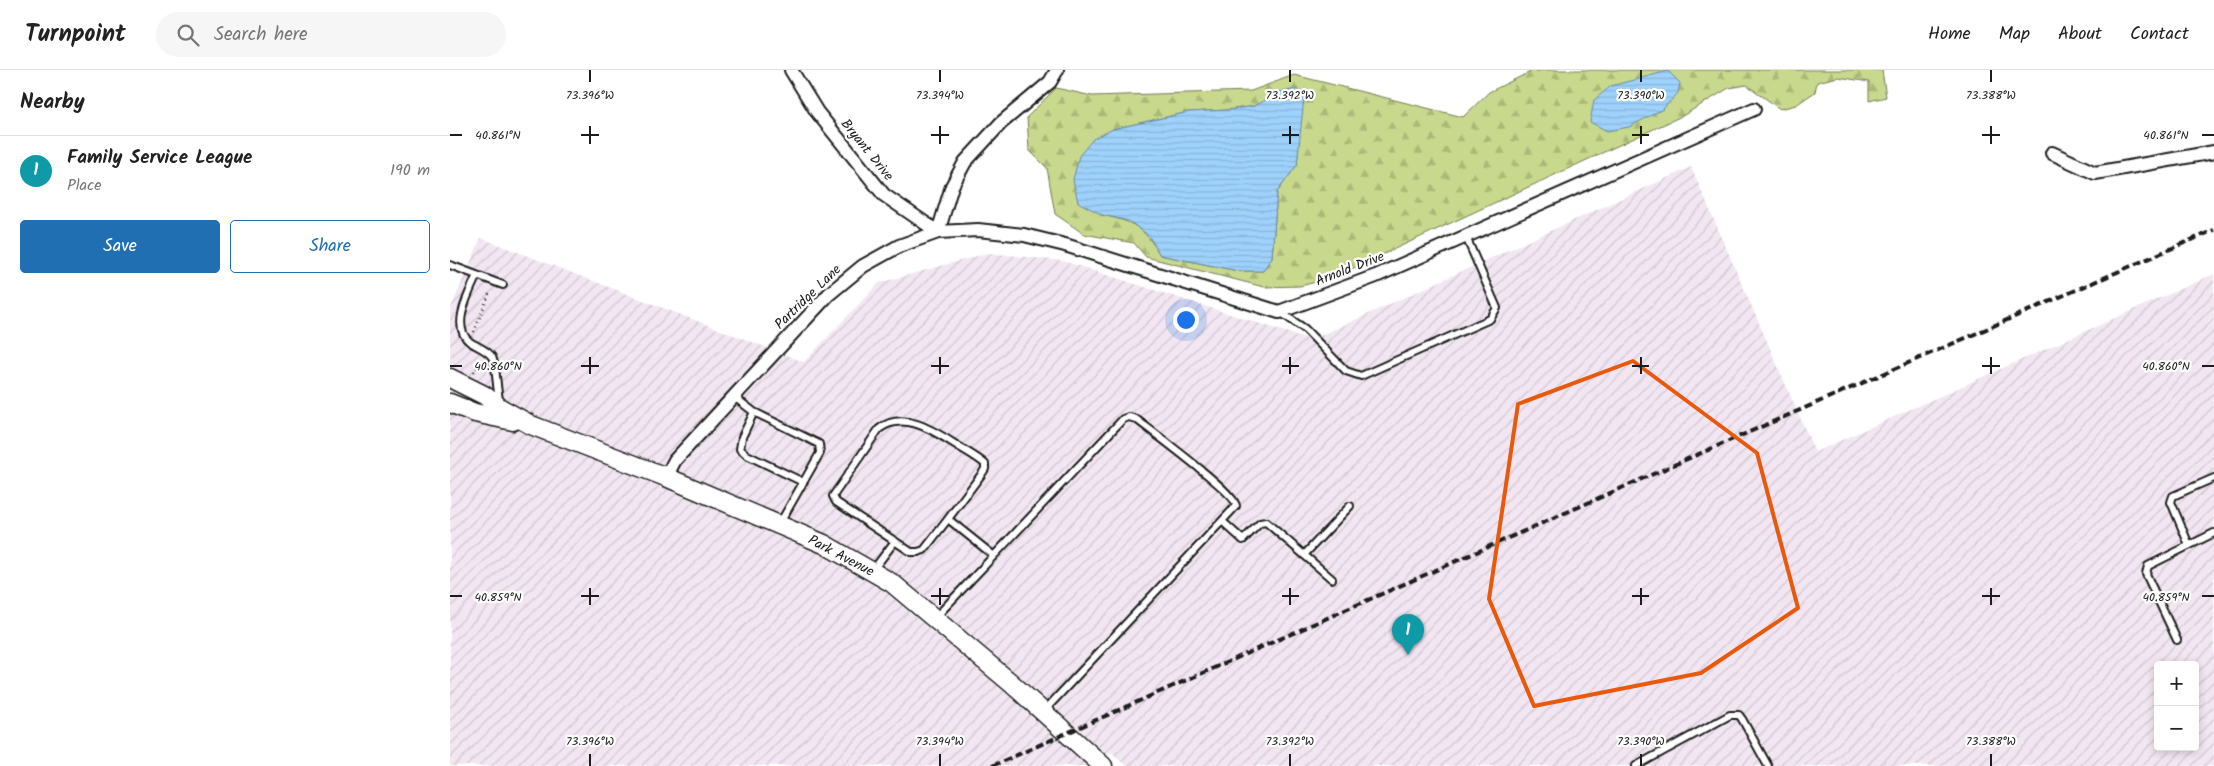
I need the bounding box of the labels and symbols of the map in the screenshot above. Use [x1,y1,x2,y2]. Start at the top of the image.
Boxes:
text: 73.396°W [566,86,614,105]
text: 73.394°W [916,86,964,105]
text: 73.392°W [1266,86,1314,105]
text: 73.390°W [1617,86,1665,105]
text: 73.388°W [1966,86,2016,105]
street label: Bryant Drive [835,114,899,186]
text: 40.861°N [475,126,521,145]
text: 40.861°N [2143,126,2189,145]
street label: Arnold Drive [1312,246,1388,292]
street label: Partridge Lane [770,259,847,335]
your location [1173,307,1199,333]
text: 40.860°N [474,357,522,376]
text: 40.860°N [2142,357,2190,376]
street label: Park Avenue [804,529,879,583]
text: 40.859°N [474,588,522,607]
text: 40.859°N [2142,588,2190,607]
pin: 1 [1392,614,1424,655]
text: 73.396°W [566,732,614,751]
text: 73.394°W [916,732,964,751]
text: 73.392°W [1266,732,1314,751]
text: 73.390°W [1617,732,1665,751]
text: 73.388°W [1966,732,2016,751]

